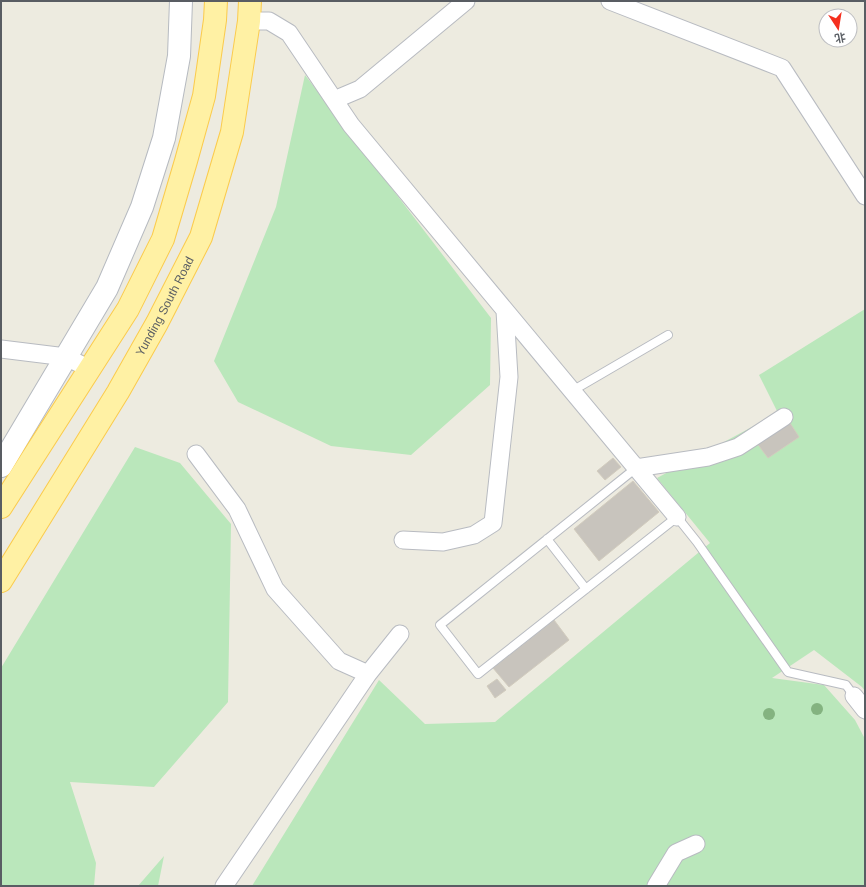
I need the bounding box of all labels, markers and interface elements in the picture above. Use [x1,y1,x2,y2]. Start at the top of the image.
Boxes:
north arrow [818,8,858,48]
text: 北 [833,31,847,45]
street label: Yunding South Road [133,254,197,358]

